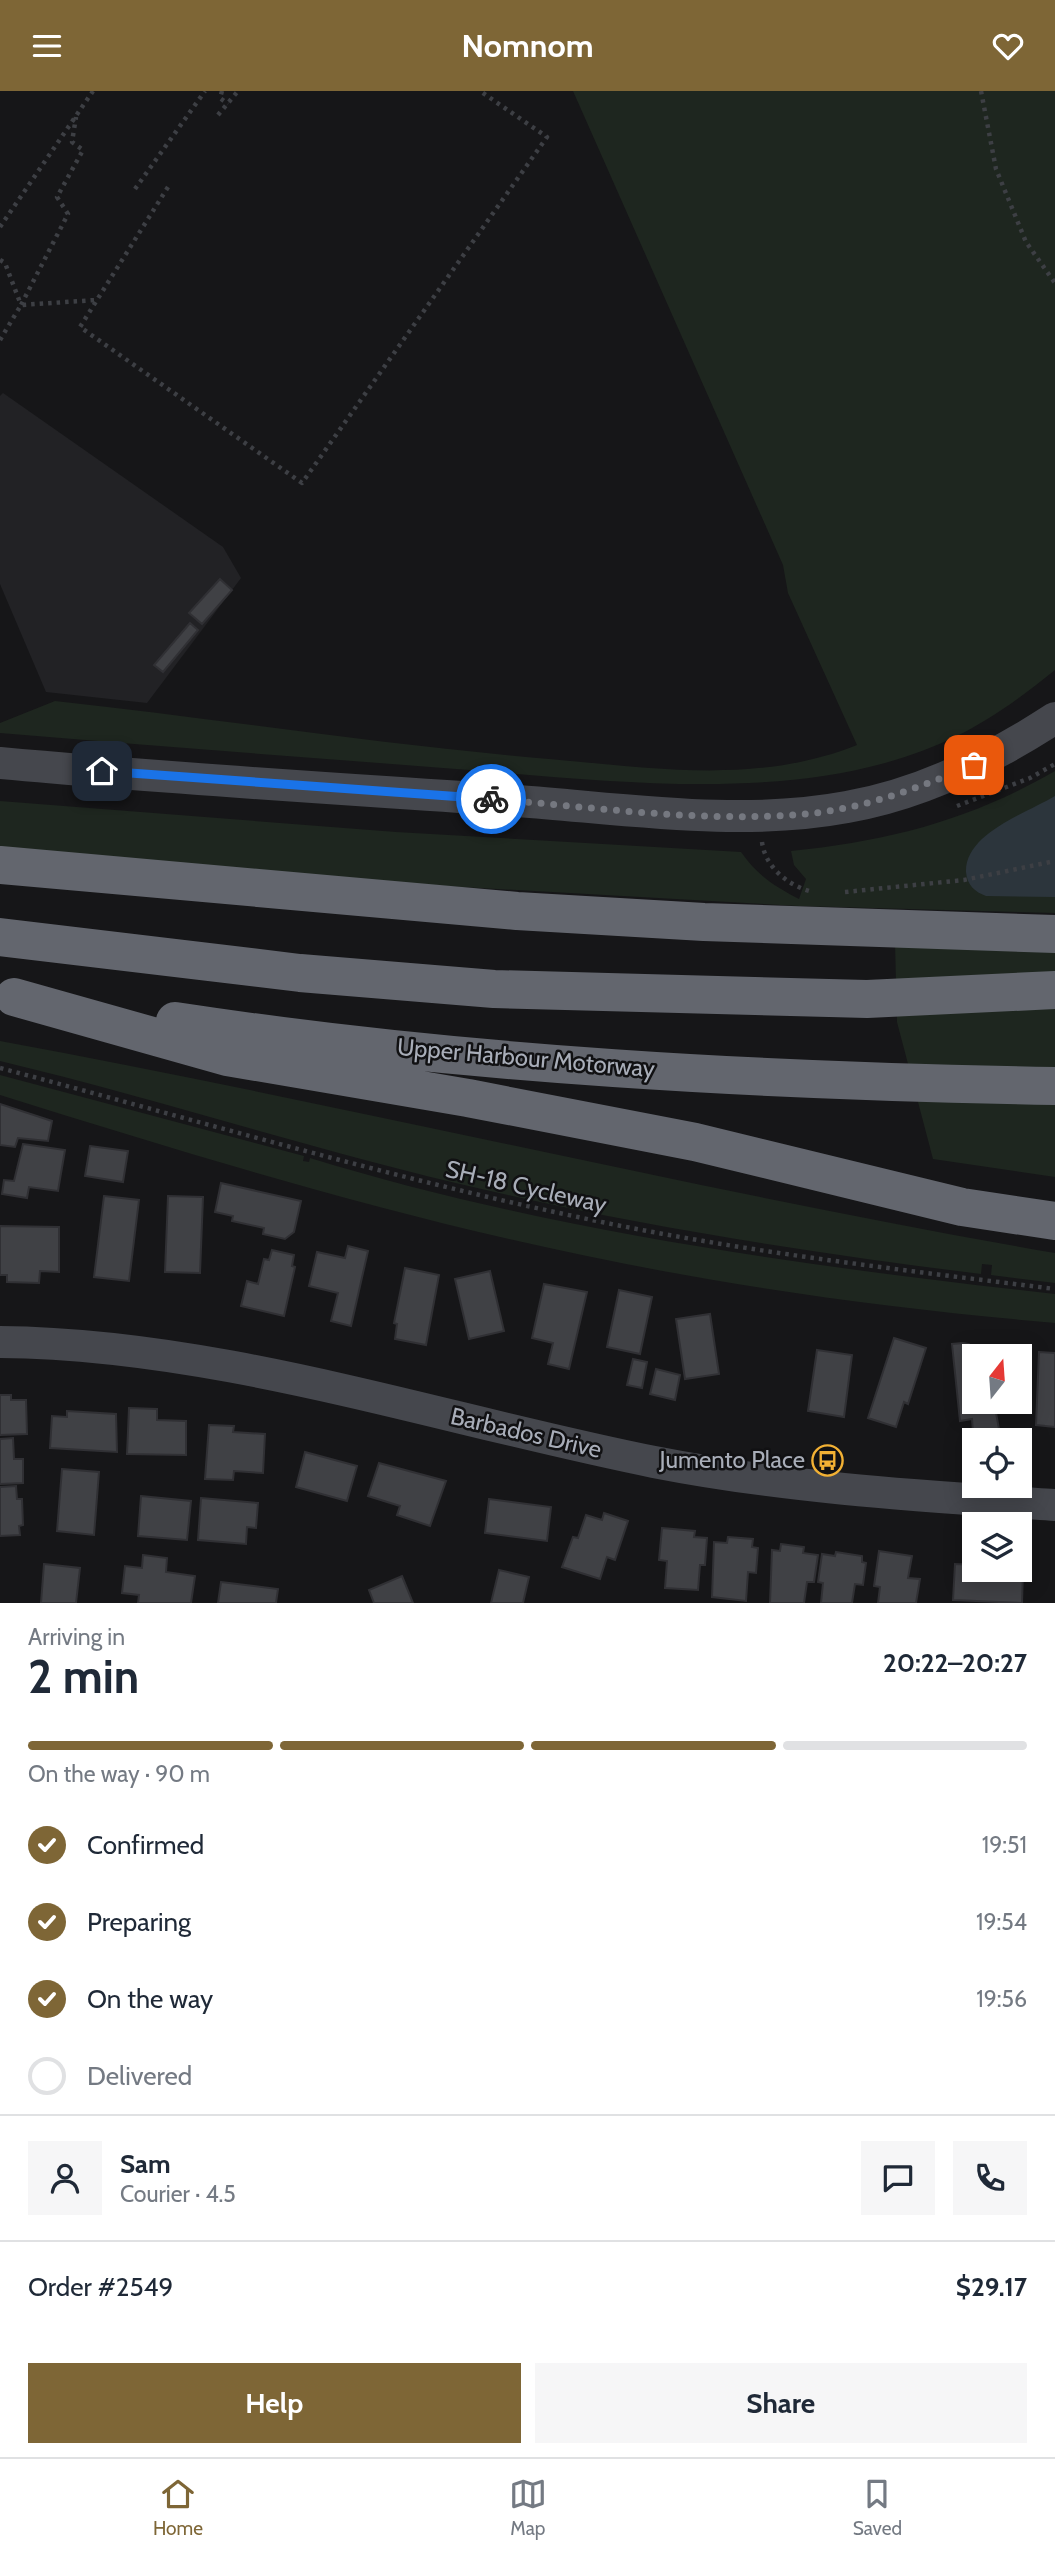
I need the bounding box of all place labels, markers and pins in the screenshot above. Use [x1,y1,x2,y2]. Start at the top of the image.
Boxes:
pin [944,735,1004,795]
pin [72,741,132,801]
bus stop icon: Jumento Place [811,1443,845,1477]
place label: Jumento Place [659,1445,805,1474]

